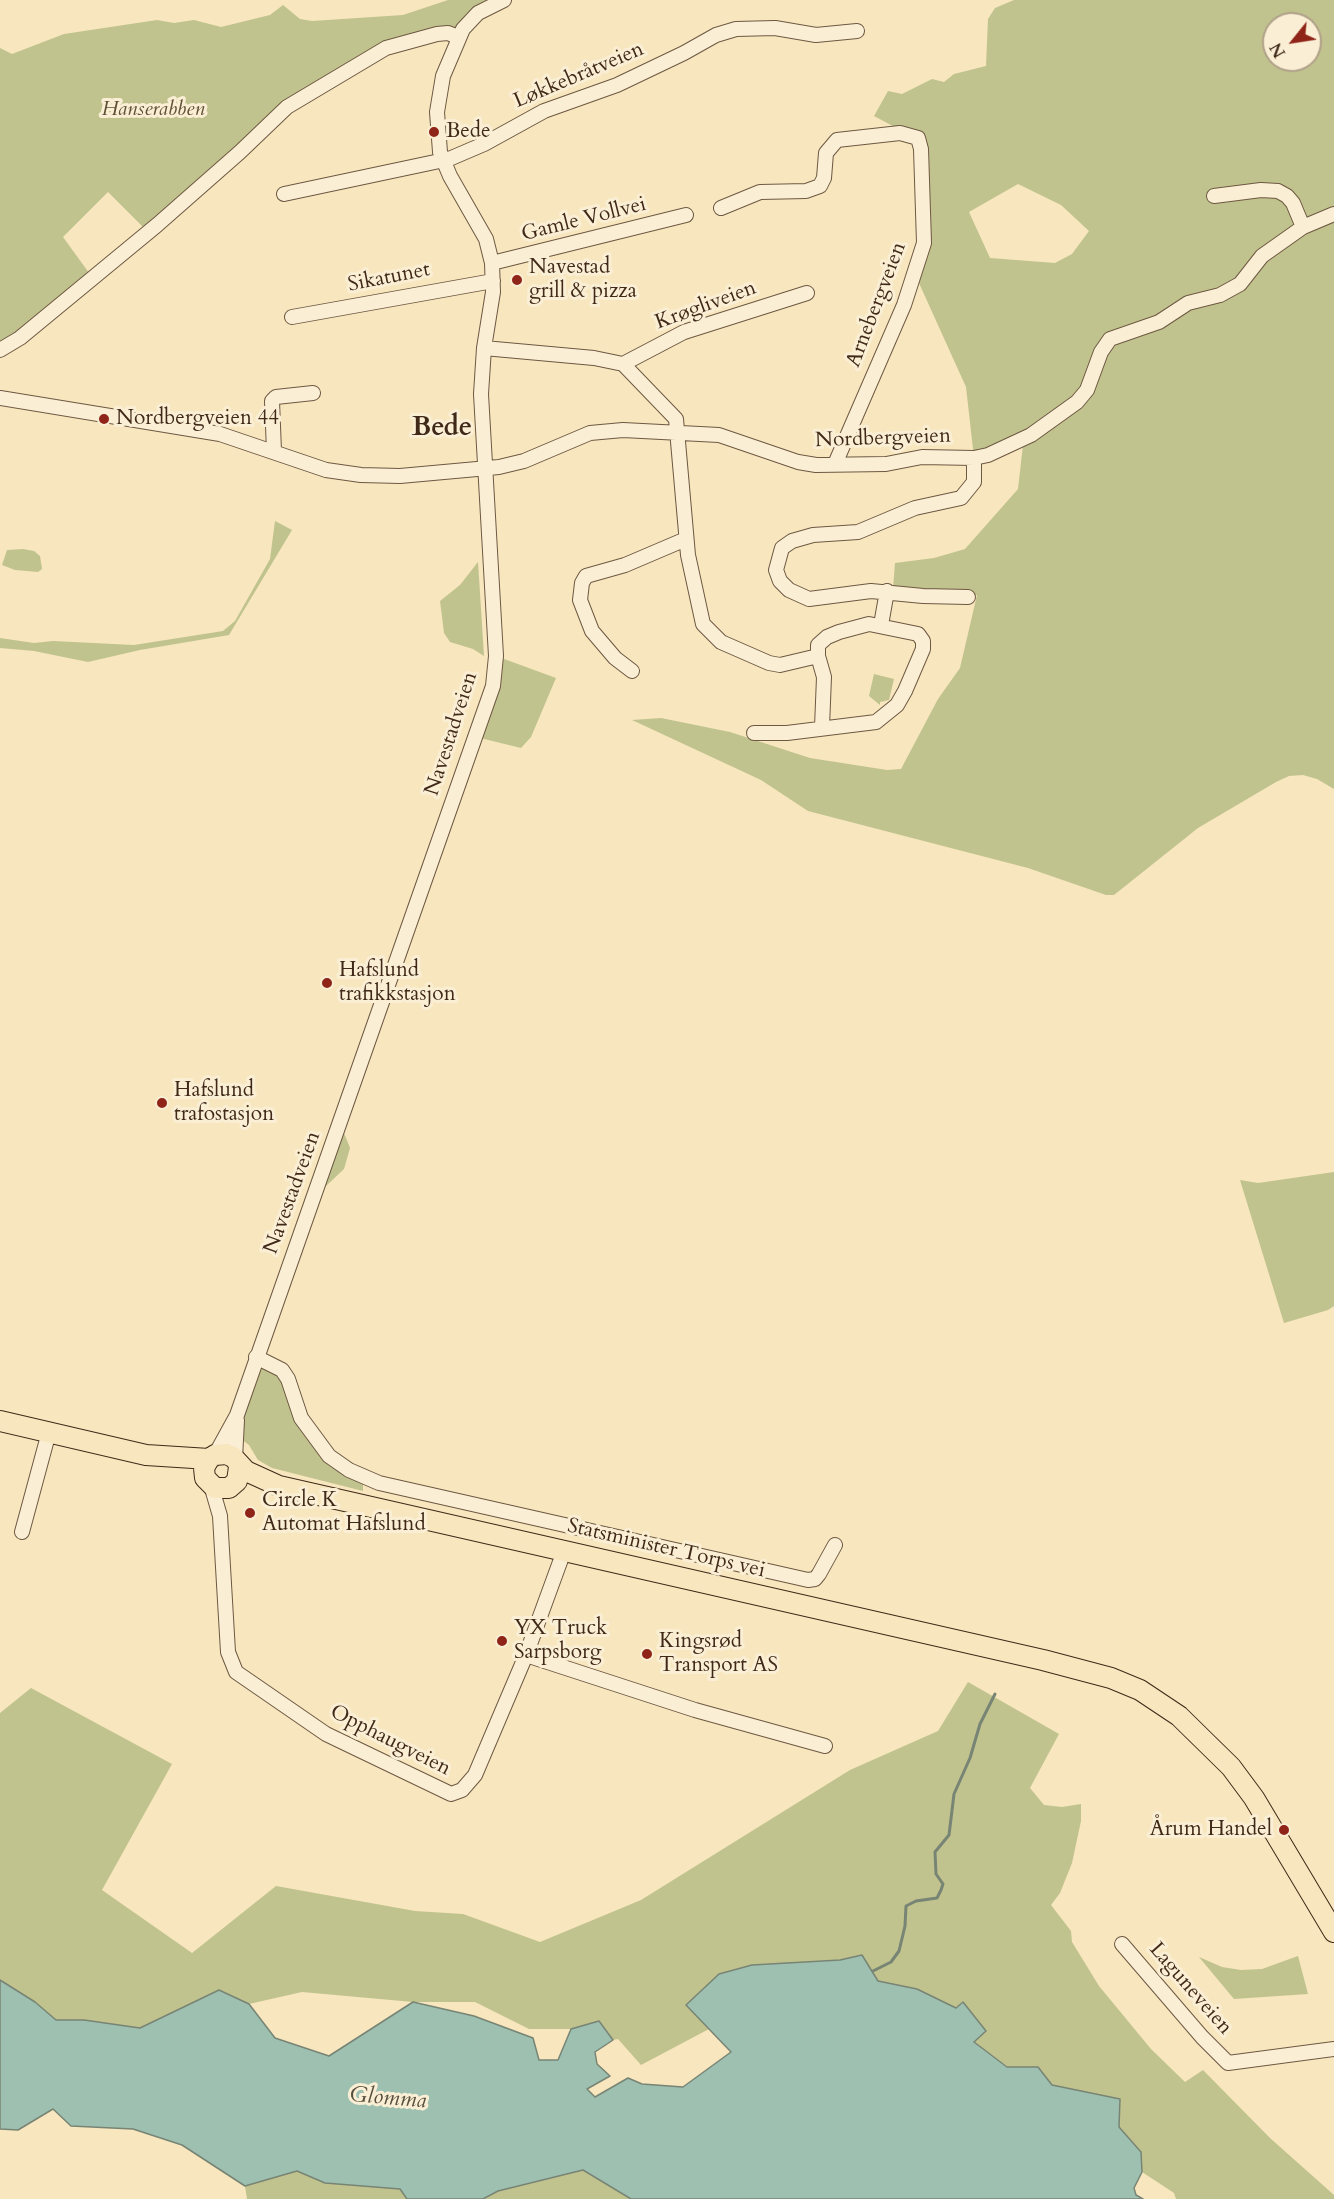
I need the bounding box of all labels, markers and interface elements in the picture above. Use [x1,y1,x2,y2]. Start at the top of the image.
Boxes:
north arrow [1262,12,1322,72]
street label: Løkkebråtveien [510,37,648,115]
text: N [1265,38,1291,62]
park label: Hanserabben [101,97,205,123]
place label: Bede [446,119,491,145]
marker: Bede [427,125,441,139]
street label: Gamle Vollvei [519,192,649,248]
street label: Arnebergveien [842,239,912,371]
place label: Navestad grill & pizza [529,255,637,305]
street label: Sikatunet [346,258,432,298]
marker: Navestad grill & pizza [510,273,524,287]
street label: Krøgliveien [652,276,760,336]
place label: Nordbergveien 44 [116,406,279,432]
marker: Nordbergveien 44 [97,412,111,426]
district label: Bede [412,413,472,445]
street label: Nordbergveien [815,424,951,454]
street label: Navestadveien [420,669,484,799]
place label: Hafslund trafikkstasjon [339,958,456,1008]
marker: Hafslund trafikkstasjon [320,976,334,990]
place label: Hafslund trafostasjon [174,1078,274,1128]
marker: Hafslund trafostasjon [155,1096,169,1110]
street label: Navestadveien [259,1128,327,1258]
place label: Circle K Automat Hafslund [262,1488,426,1538]
marker: Circle K Automat Hafslund [243,1506,257,1520]
street label: Statsminister Torps vei [565,1514,767,1584]
place label: YX Truck Sarpsborg [514,1616,607,1666]
place label: Kingsrød Transport AS [659,1629,778,1679]
marker: YX Truck Sarpsborg [495,1634,509,1648]
marker: Kingsrød Transport AS [640,1647,654,1661]
street label: Opphaugveien [326,1700,454,1782]
place label: Årum Handel [1150,1817,1272,1843]
marker: Årum Handel [1277,1823,1291,1837]
street label: Laguneveien [1143,1938,1237,2040]
water label: Glomma [349,2082,427,2116]

